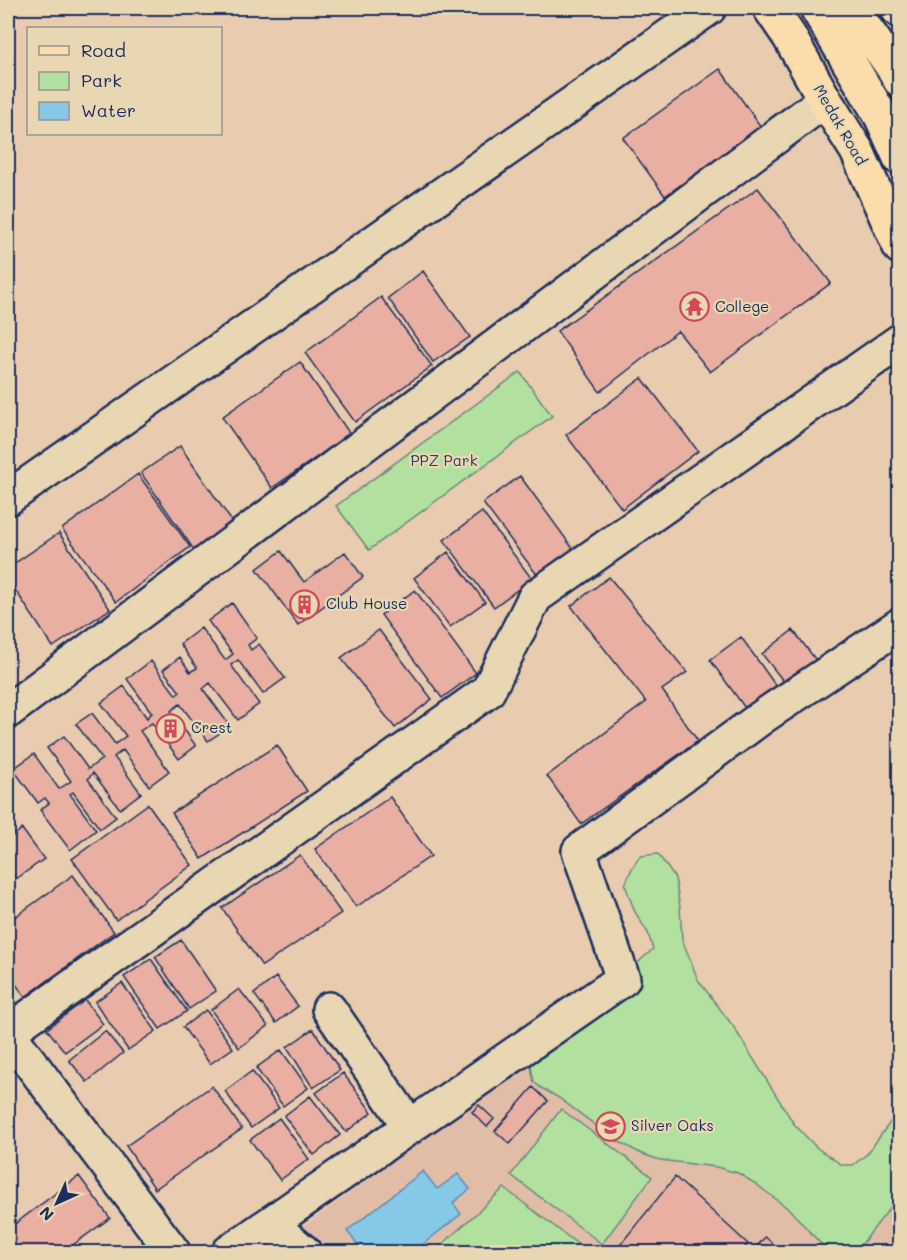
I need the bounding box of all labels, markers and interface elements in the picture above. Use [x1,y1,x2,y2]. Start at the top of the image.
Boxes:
legend [27,27,222,135]
text: Road [81,38,126,62]
text: Park [81,68,122,92]
street label: Medak Road [810,80,872,169]
text: Water [81,98,136,122]
temple icon: College [678,291,710,323]
place label: College [715,296,769,316]
park label: PPZ Park [410,450,478,470]
building icon: Club House [289,588,321,620]
place label: Club House [326,593,407,613]
building icon: Crest [154,712,186,744]
place label: Crest [191,717,232,737]
school or university icon: Silver Oaks [594,1110,626,1142]
place label: Silver Oaks [631,1115,714,1135]
north arrow [27,1173,87,1233]
text: N [34,1202,58,1226]

